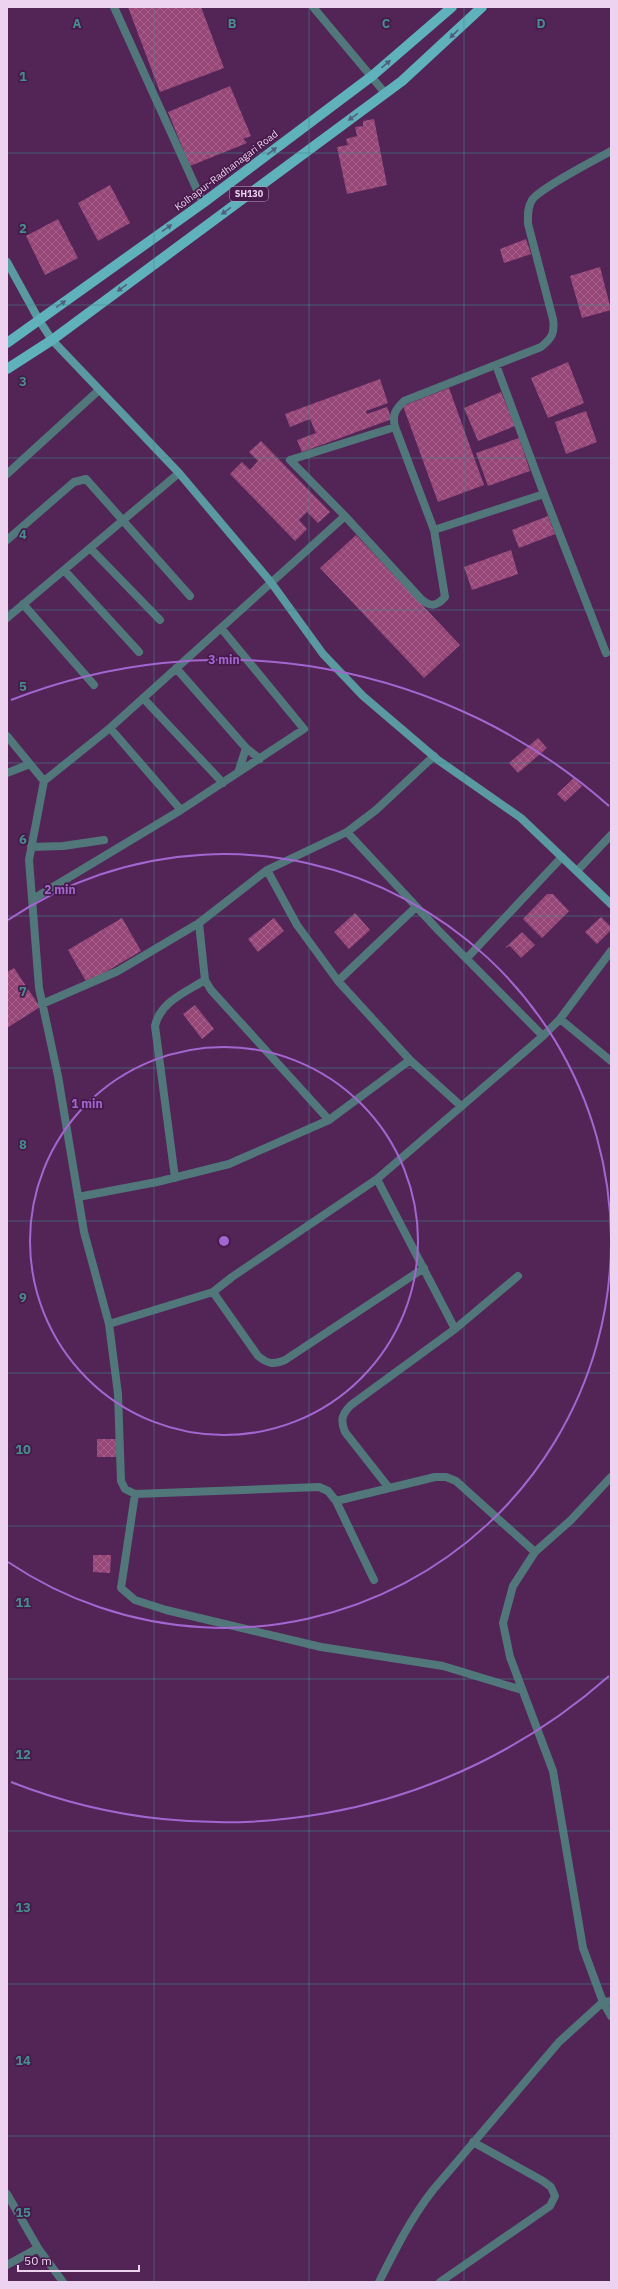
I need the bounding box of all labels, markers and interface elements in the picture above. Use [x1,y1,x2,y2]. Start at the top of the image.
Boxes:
text: A [73,15,82,32]
text: B [228,15,237,32]
text: C [382,15,391,32]
text: D [536,15,546,32]
one-way arrow [449,29,458,38]
one-way arrow [381,59,392,68]
text: 1 [19,68,27,85]
one-way arrow [348,112,359,121]
street label: Kolhapur-Radhanagari Road [172,127,281,213]
one-way arrow [267,147,277,155]
road number: SH130 [230,187,268,201]
one-way arrow [221,206,232,215]
text: 2 [19,220,27,237]
one-way arrow [162,224,173,232]
one-way arrow [117,284,127,292]
one-way arrow [56,300,67,308]
text: 3 [19,373,27,390]
text: 4 [19,526,27,543]
text: 3 min [208,652,240,667]
text: 5 [19,678,27,695]
text: 6 [19,831,27,848]
text: 2 min [44,882,76,897]
text: 7 [19,983,27,1000]
text: 1 min [71,1096,103,1111]
text: 8 [19,1136,27,1153]
centre of rings [217,1234,231,1248]
text: 9 [19,1289,27,1306]
text: 10 [15,1441,31,1458]
text: 11 [15,1594,31,1611]
text: 12 [15,1746,31,1763]
text: 13 [15,1899,31,1916]
text: 14 [15,2052,31,2069]
text: 15 [15,2204,31,2221]
scale bar [18,2247,139,2273]
text: 50 m [24,2253,52,2268]

